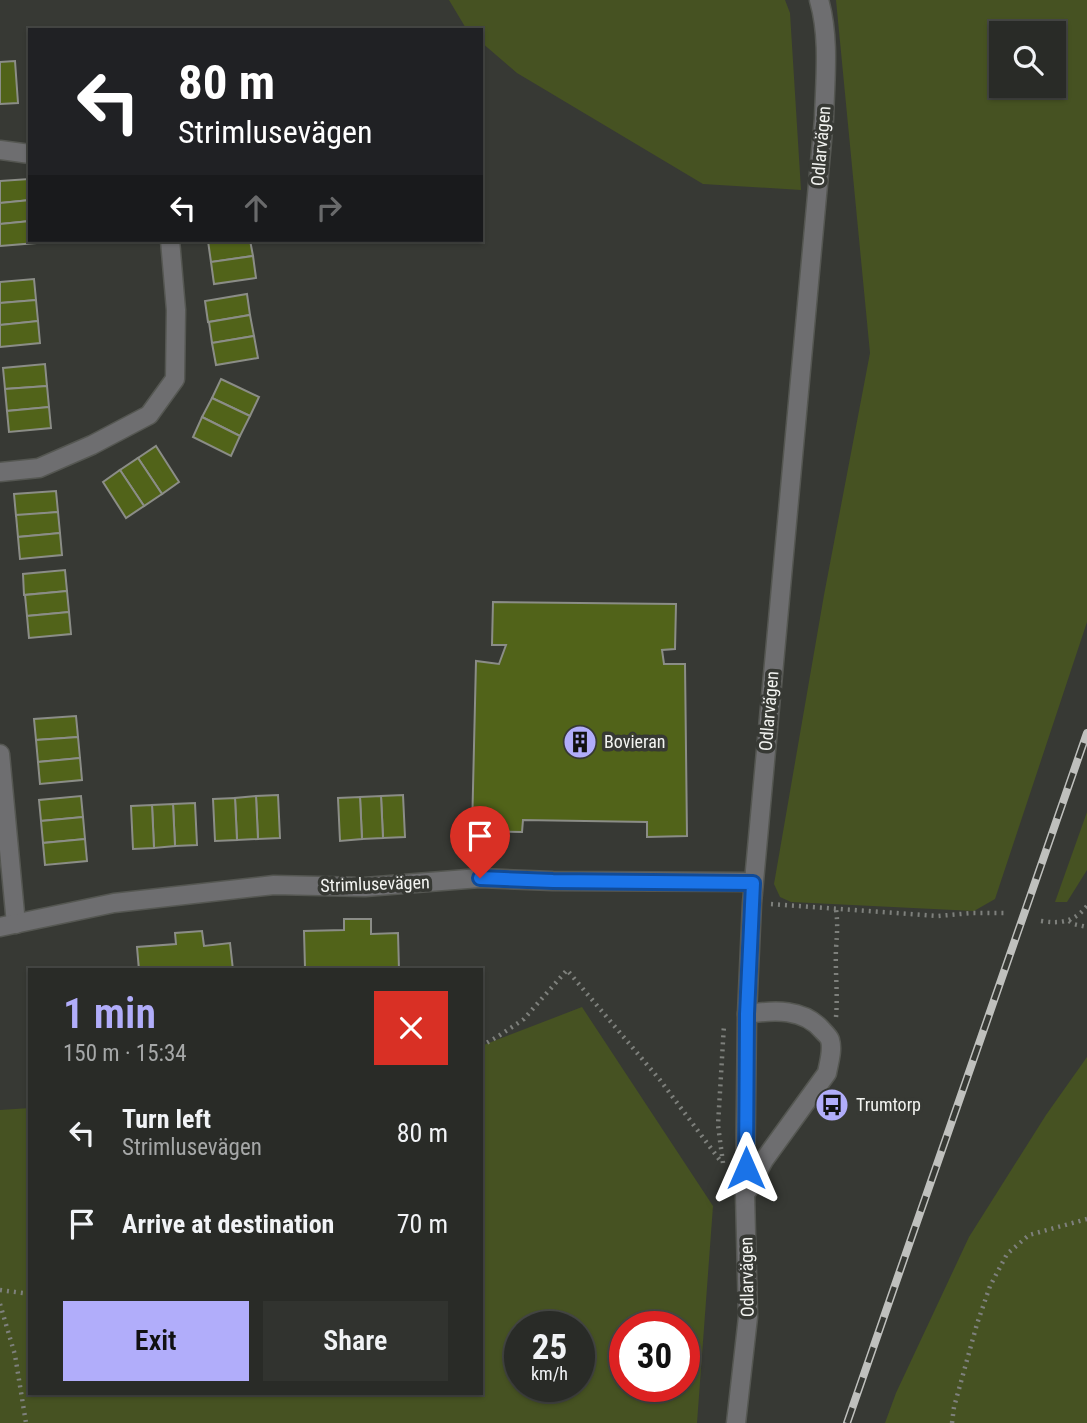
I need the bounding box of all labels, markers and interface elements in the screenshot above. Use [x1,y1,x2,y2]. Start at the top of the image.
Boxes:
map controls [989,21,1066,98]
button: search [989,21,1066,98]
text: 80 m [178,54,275,111]
icon: left [63,56,154,147]
street label: Odlarvägen [807,105,834,187]
text: Strimlusevägen [178,113,373,151]
icon: left [164,189,202,227]
icon: ahead [237,189,275,227]
icon: right [310,189,348,227]
street label: Odlarvägen [755,670,782,752]
building icon: Bovieran [561,723,599,761]
place label: Bovieran [604,731,665,752]
pin [450,806,510,878]
icon: arrive [461,817,499,855]
street label: Strimlusevägen [320,871,430,896]
text: 1 min [63,989,156,1038]
button: close [374,991,448,1065]
text: 150 m · 15:34 [63,1040,187,1067]
bus stop icon: Trumtorp [813,1086,851,1124]
place label: Trumtorp [856,1094,921,1115]
text: Turn left [122,1104,211,1134]
icon: left [63,1114,101,1152]
text: 80 m [397,1118,448,1148]
position arrow [709,1131,783,1205]
text: Strimlusevägen [122,1134,262,1161]
icon: arrive [63,1205,101,1243]
text: Arrive at destination [122,1209,334,1239]
text: 70 m [397,1209,448,1239]
street label: Odlarvägen [735,1237,758,1317]
button: Exit [63,1301,249,1381]
button: Share [263,1301,448,1381]
speed limit sign: 30 [609,1311,700,1402]
text: 25 [532,1327,567,1368]
text: km/h [531,1363,568,1384]

